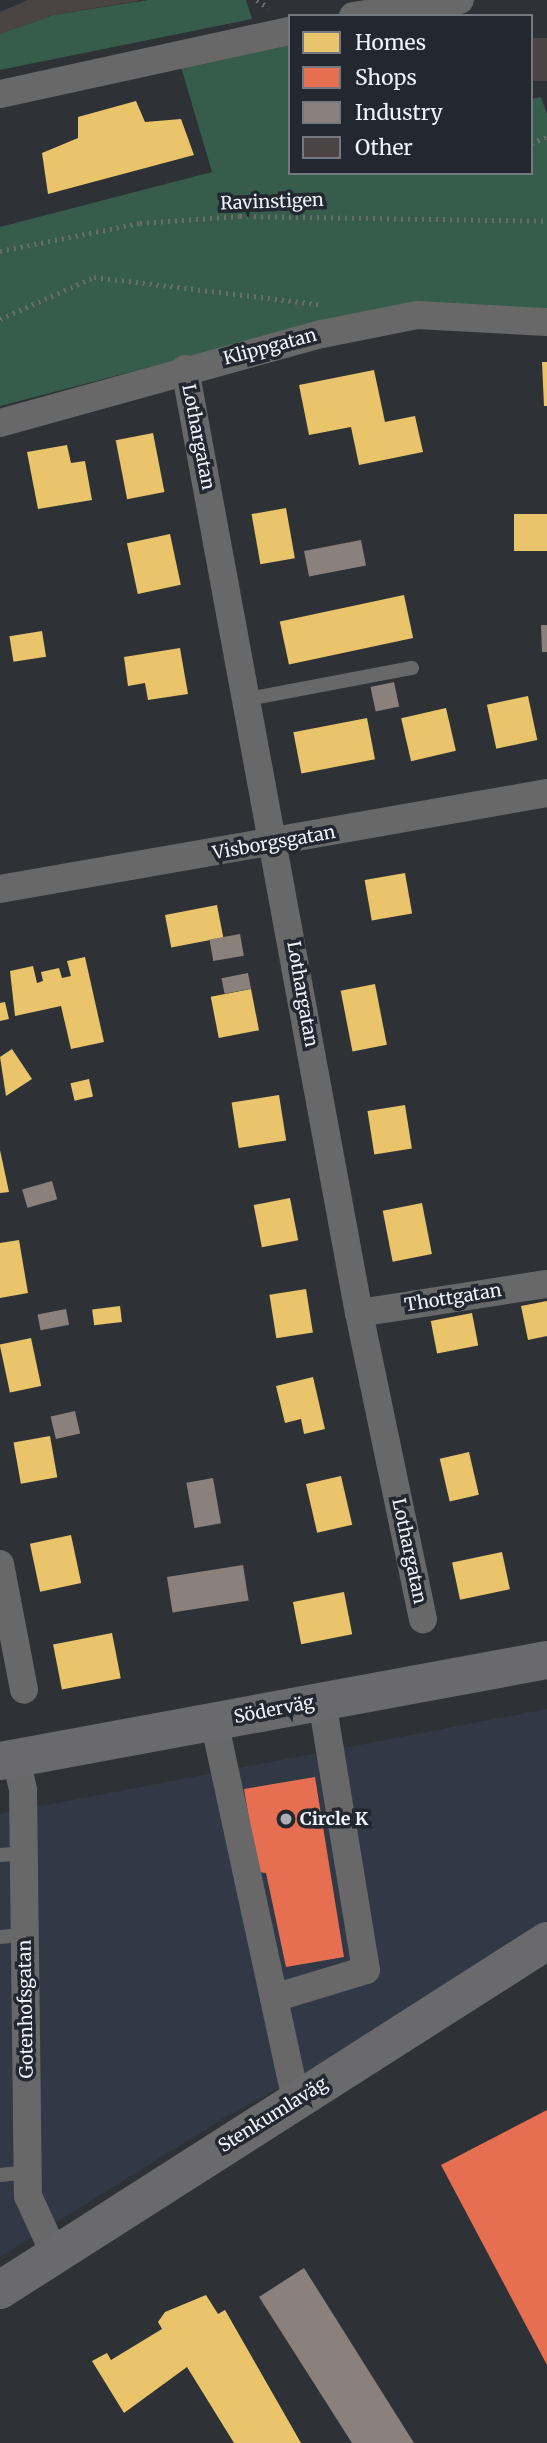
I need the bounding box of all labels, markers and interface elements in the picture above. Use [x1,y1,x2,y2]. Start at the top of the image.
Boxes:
legend [288,14,533,175]
text: Homes [355,29,426,56]
text: Shops [355,64,417,91]
text: Industry [355,99,443,126]
text: Other [355,134,413,161]
street label: Ravinstigen [220,189,324,215]
street label: Klippgatan [221,324,319,370]
street label: Lothargatan [177,382,219,492]
street label: Visborgsgatan [211,822,337,864]
street label: Lothargatan [282,939,322,1049]
street label: Thottgatan [403,1280,503,1316]
street label: Lothargatan [387,1496,431,1606]
street label: Söderväg [232,1692,316,1728]
place label: Circle K [300,1808,368,1830]
marker: Circle K [278,1811,294,1827]
street label: Gotenhofsgatan [14,1940,38,2078]
street label: Stenkumlaväg [214,2073,332,2157]

